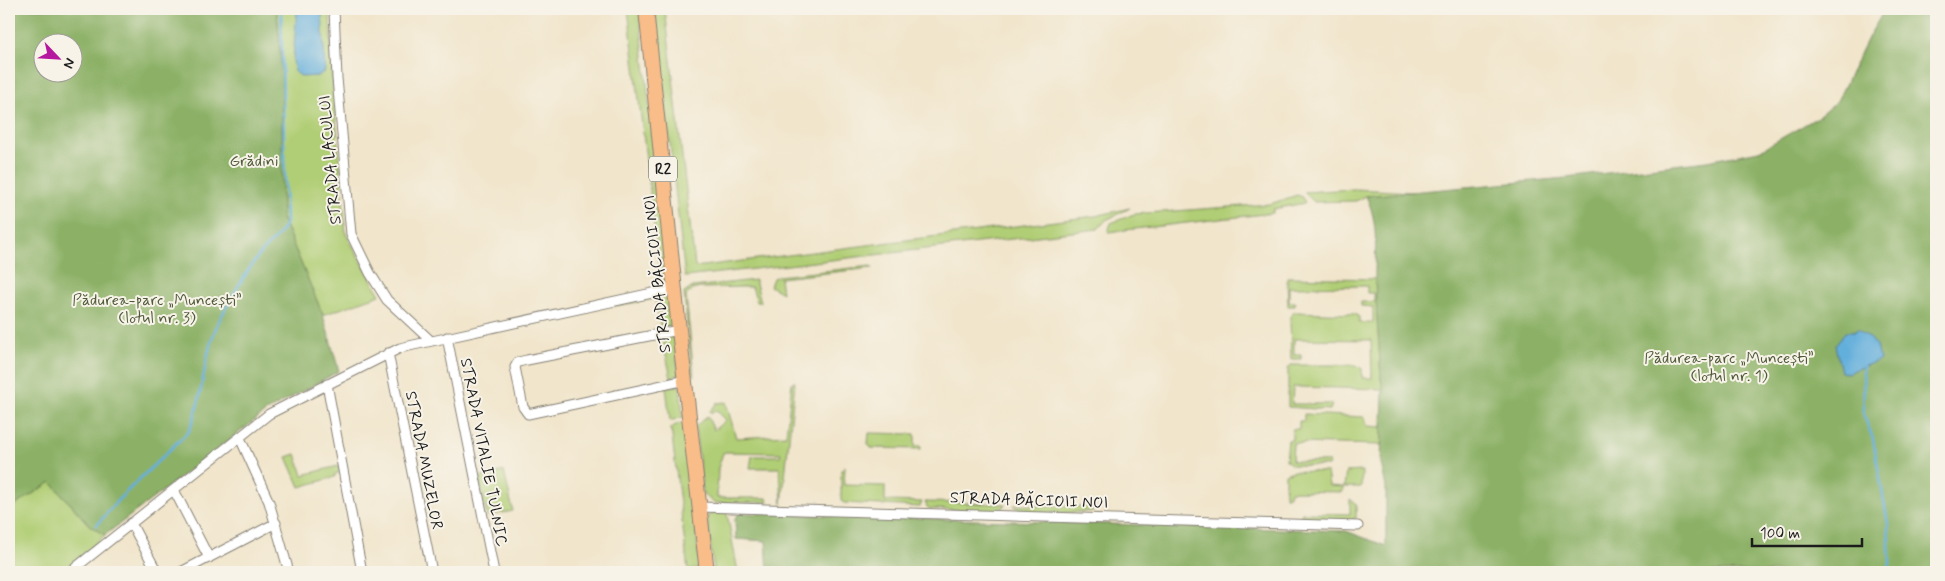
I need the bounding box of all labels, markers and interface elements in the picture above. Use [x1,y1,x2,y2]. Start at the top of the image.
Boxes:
north arrow [32,32,82,82]
text: N [59,55,79,71]
street label: STRADA LACULUI [314,94,347,225]
park label: Grădini [229,151,279,172]
road number: R2 [649,156,677,182]
street label: STRADA BĂCIOII NOI [639,194,676,354]
park label: Pădurea-parc „Muncești” (lotul nr. 3) [72,290,242,329]
park label: Pădurea-parc „Muncești” (lotul nr. 1) [1644,348,1814,387]
street label: STRADA VITALIE TULNIC [455,356,512,548]
street label: STRADA MUZELOR [400,389,447,531]
street label: STRADA BĂCIOII NOI [949,487,1108,514]
scale bar [1752,516,1862,548]
text: 100 m [1760,524,1800,544]

